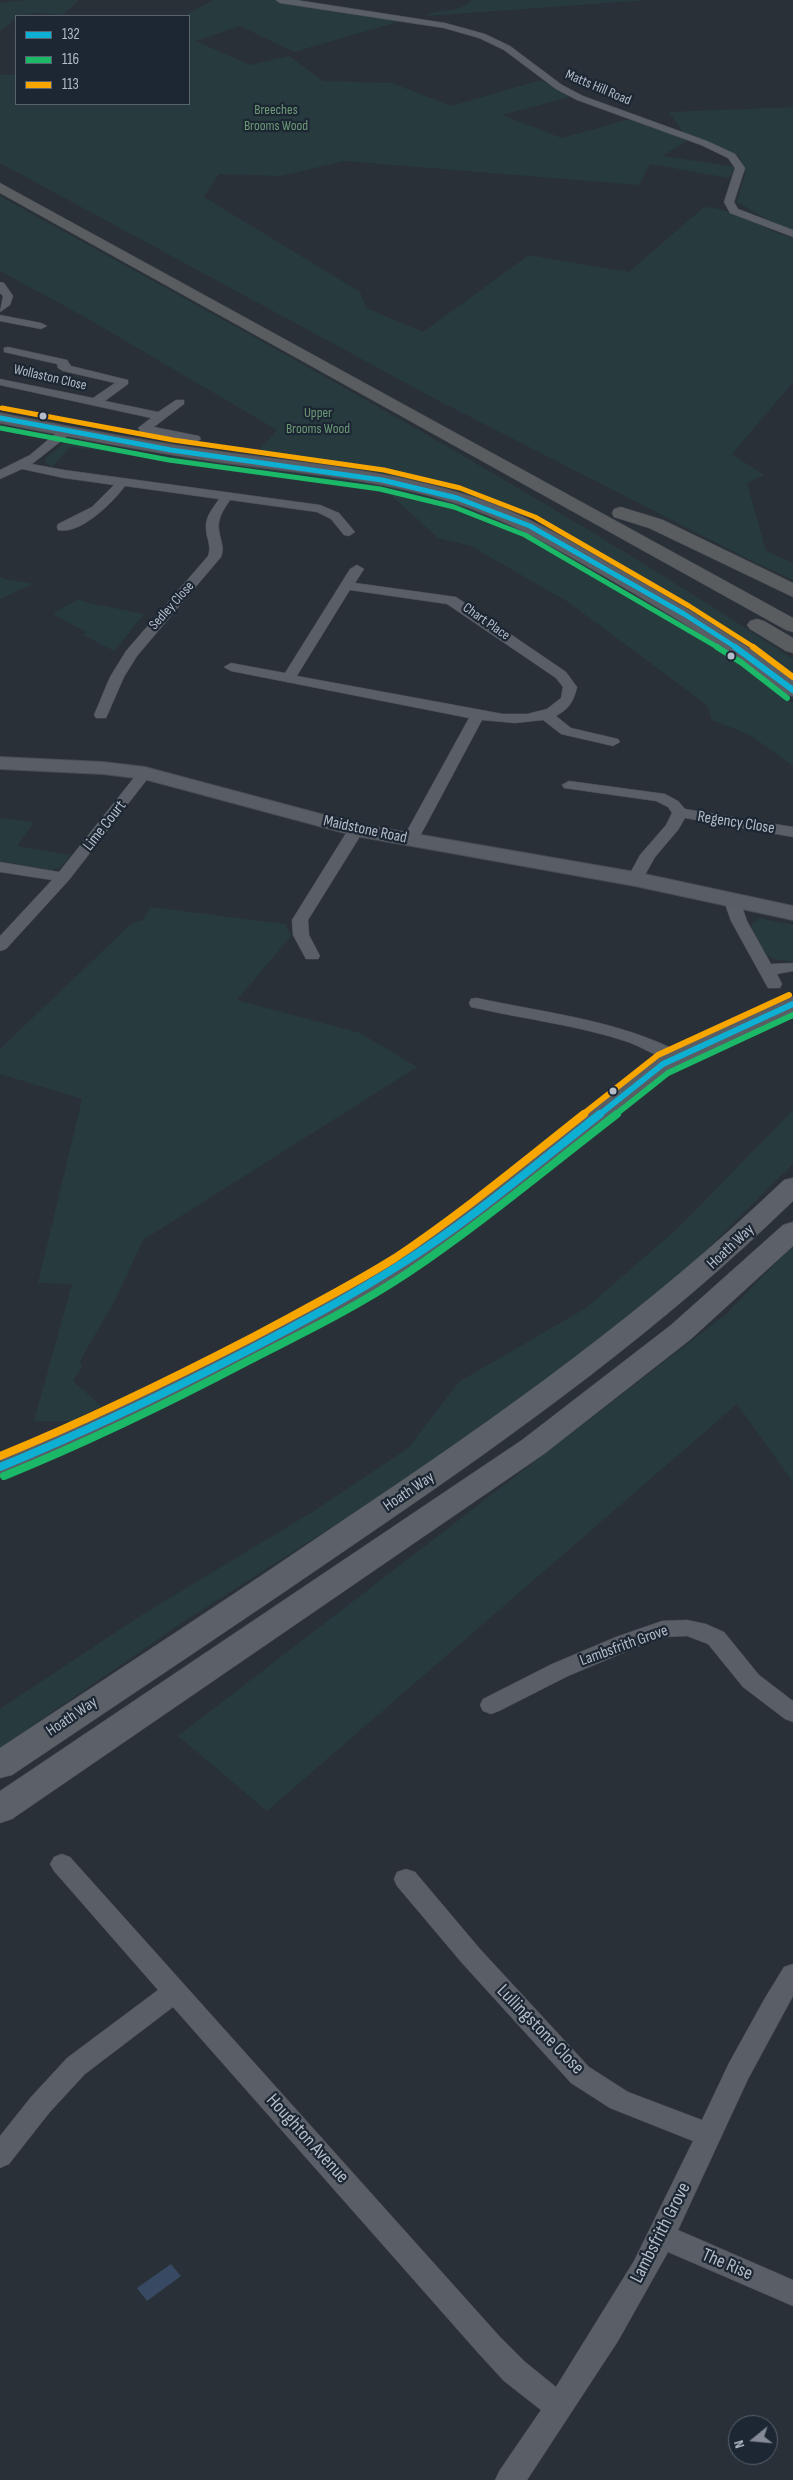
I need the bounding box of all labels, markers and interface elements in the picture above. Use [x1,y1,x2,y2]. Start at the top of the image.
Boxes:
legend [15,15,190,105]
text: 132 [62,25,80,44]
text: 116 [62,50,79,69]
street label: Matts Hill Road [563,67,633,109]
text: 113 [62,75,79,94]
park label: Breeches Brooms Wood [244,102,308,134]
street label: Wollaston Close [12,361,88,395]
park label: Upper Brooms Wood [286,405,350,438]
unlabelled marker [38,411,48,421]
street label: Sedley Close [146,578,198,634]
street label: Chart Place [459,600,513,644]
unlabelled marker [726,651,736,661]
street label: Lime Court [79,797,131,855]
street label: Regency Close [696,807,776,839]
street label: Maidstone Road [321,812,409,848]
unlabelled marker [608,1086,618,1096]
street label: Hoath Way [703,1220,759,1274]
street label: Hoath Way [380,1468,438,1516]
street label: Lambsfrith Grove [577,1621,671,1671]
street label: Hoath Way [43,1693,101,1741]
street label: Lullingstone Close [492,1980,588,2080]
street label: Houghton Avenue [261,2090,353,2188]
street label: Lambsfrith Grove [626,2179,696,2287]
street label: The Rise [698,2244,756,2286]
north arrow [728,2415,778,2465]
text: N [730,2438,748,2450]

